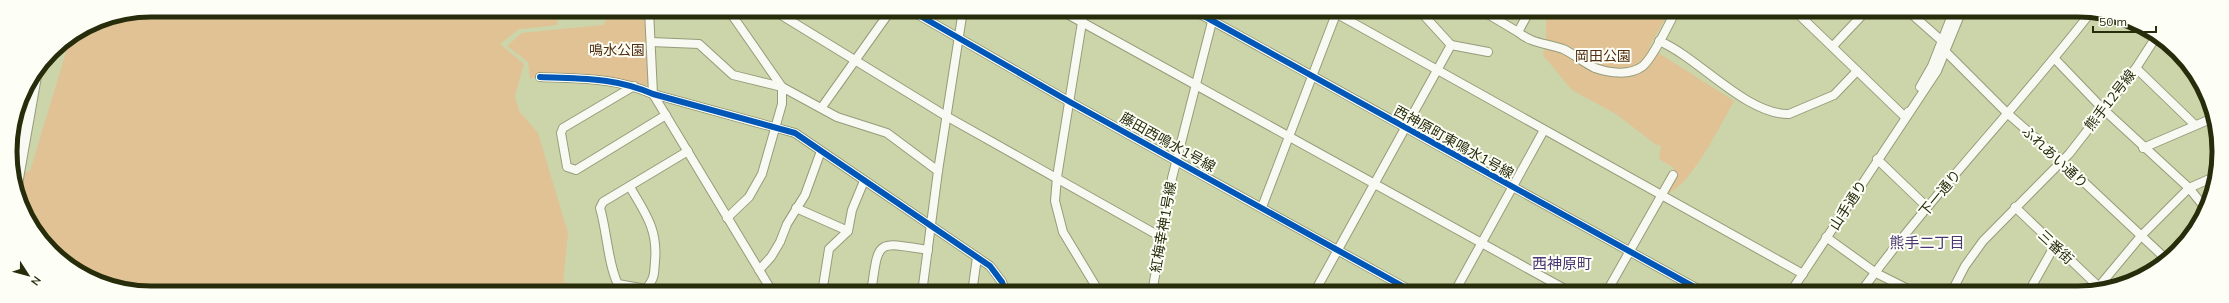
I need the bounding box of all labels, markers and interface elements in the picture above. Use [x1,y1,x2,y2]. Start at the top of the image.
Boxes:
scale bar [2093,8,2156,34]
text: 50 m [2099,14,2127,29]
park label: 鳴水公園 [589,41,645,59]
park label: 岡田公園 [1575,47,1631,65]
street label: 熊手12号線 [2080,66,2140,134]
street label: 西神原町東鳴水1号線 [1391,102,1517,182]
street label: 藤田西鳴水1号線 [1117,108,1219,176]
street label: ふれあい通り [2018,122,2092,192]
street label: 下一通り [1915,166,1965,220]
street label: 山手通り [1825,177,1871,233]
street label: 紅梅幸神1号線 [1146,180,1180,274]
street label: 三番街 [2035,226,2077,268]
district label: 熊手二丁目 [1889,233,1965,252]
district label: 西神原町 [1532,254,1592,273]
north arrow [8,255,48,295]
text: N [28,273,44,288]

